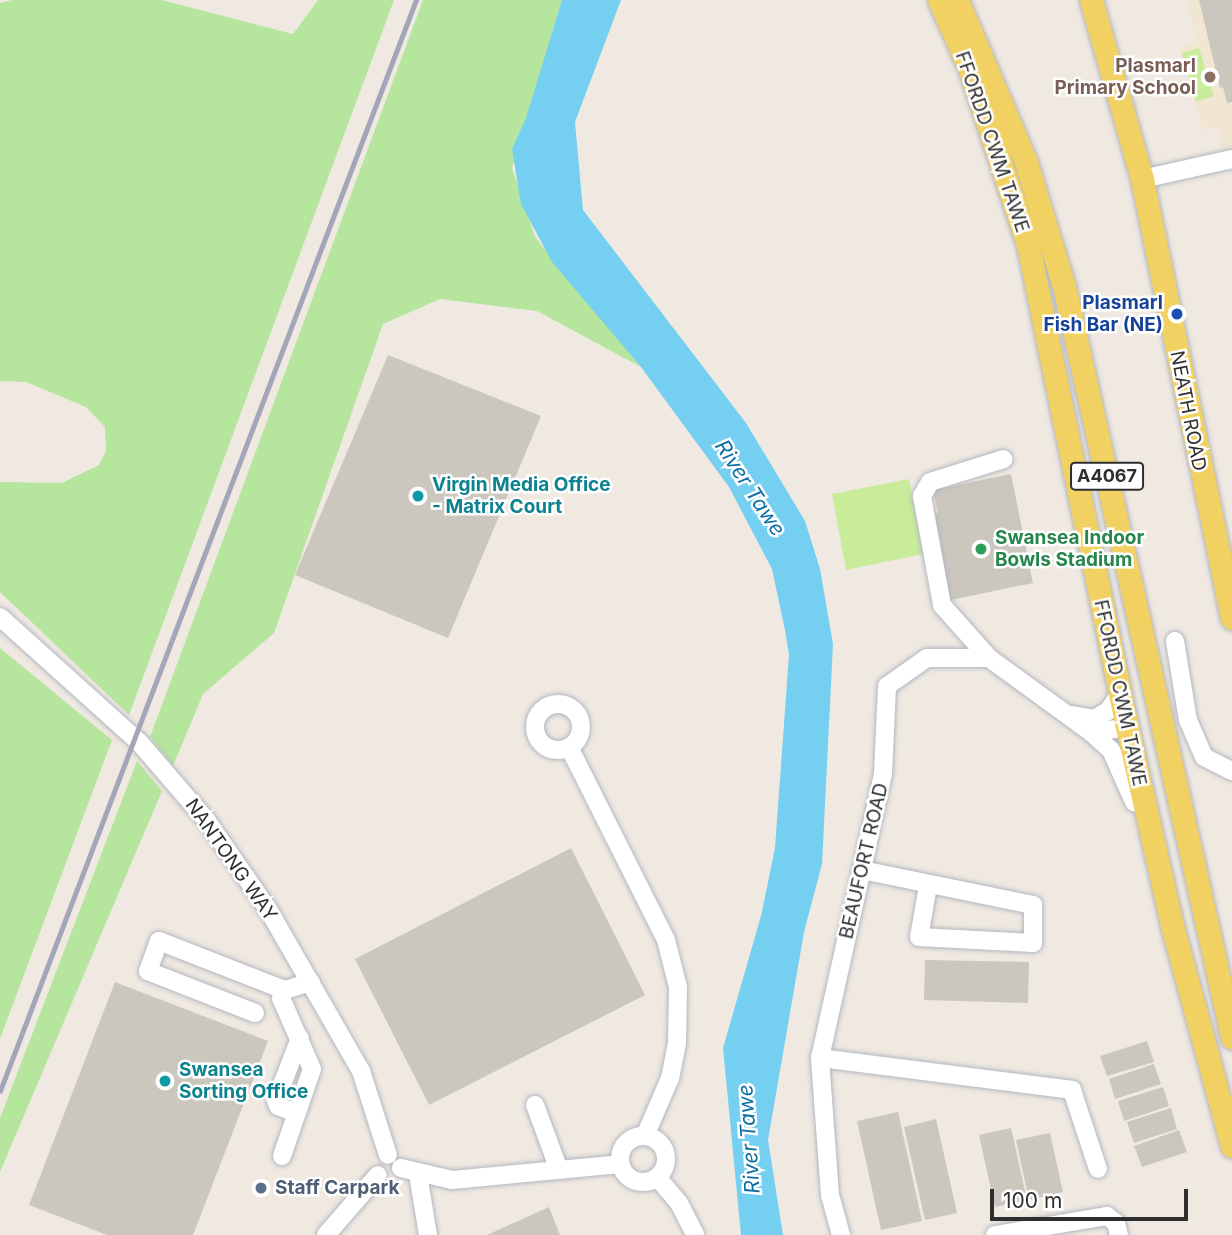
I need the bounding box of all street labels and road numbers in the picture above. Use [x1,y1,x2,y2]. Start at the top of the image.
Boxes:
street label: FFORDD CWM TAWE [950,49,1034,235]
street label: NEATH ROAD [1165,349,1211,473]
road number: A4067 [1068,462,1146,490]
street label: FFORDD CWM TAWE [1089,598,1151,788]
street label: BEAUFORT ROAD [835,781,893,941]
street label: NANTONG WAY [180,794,282,926]

